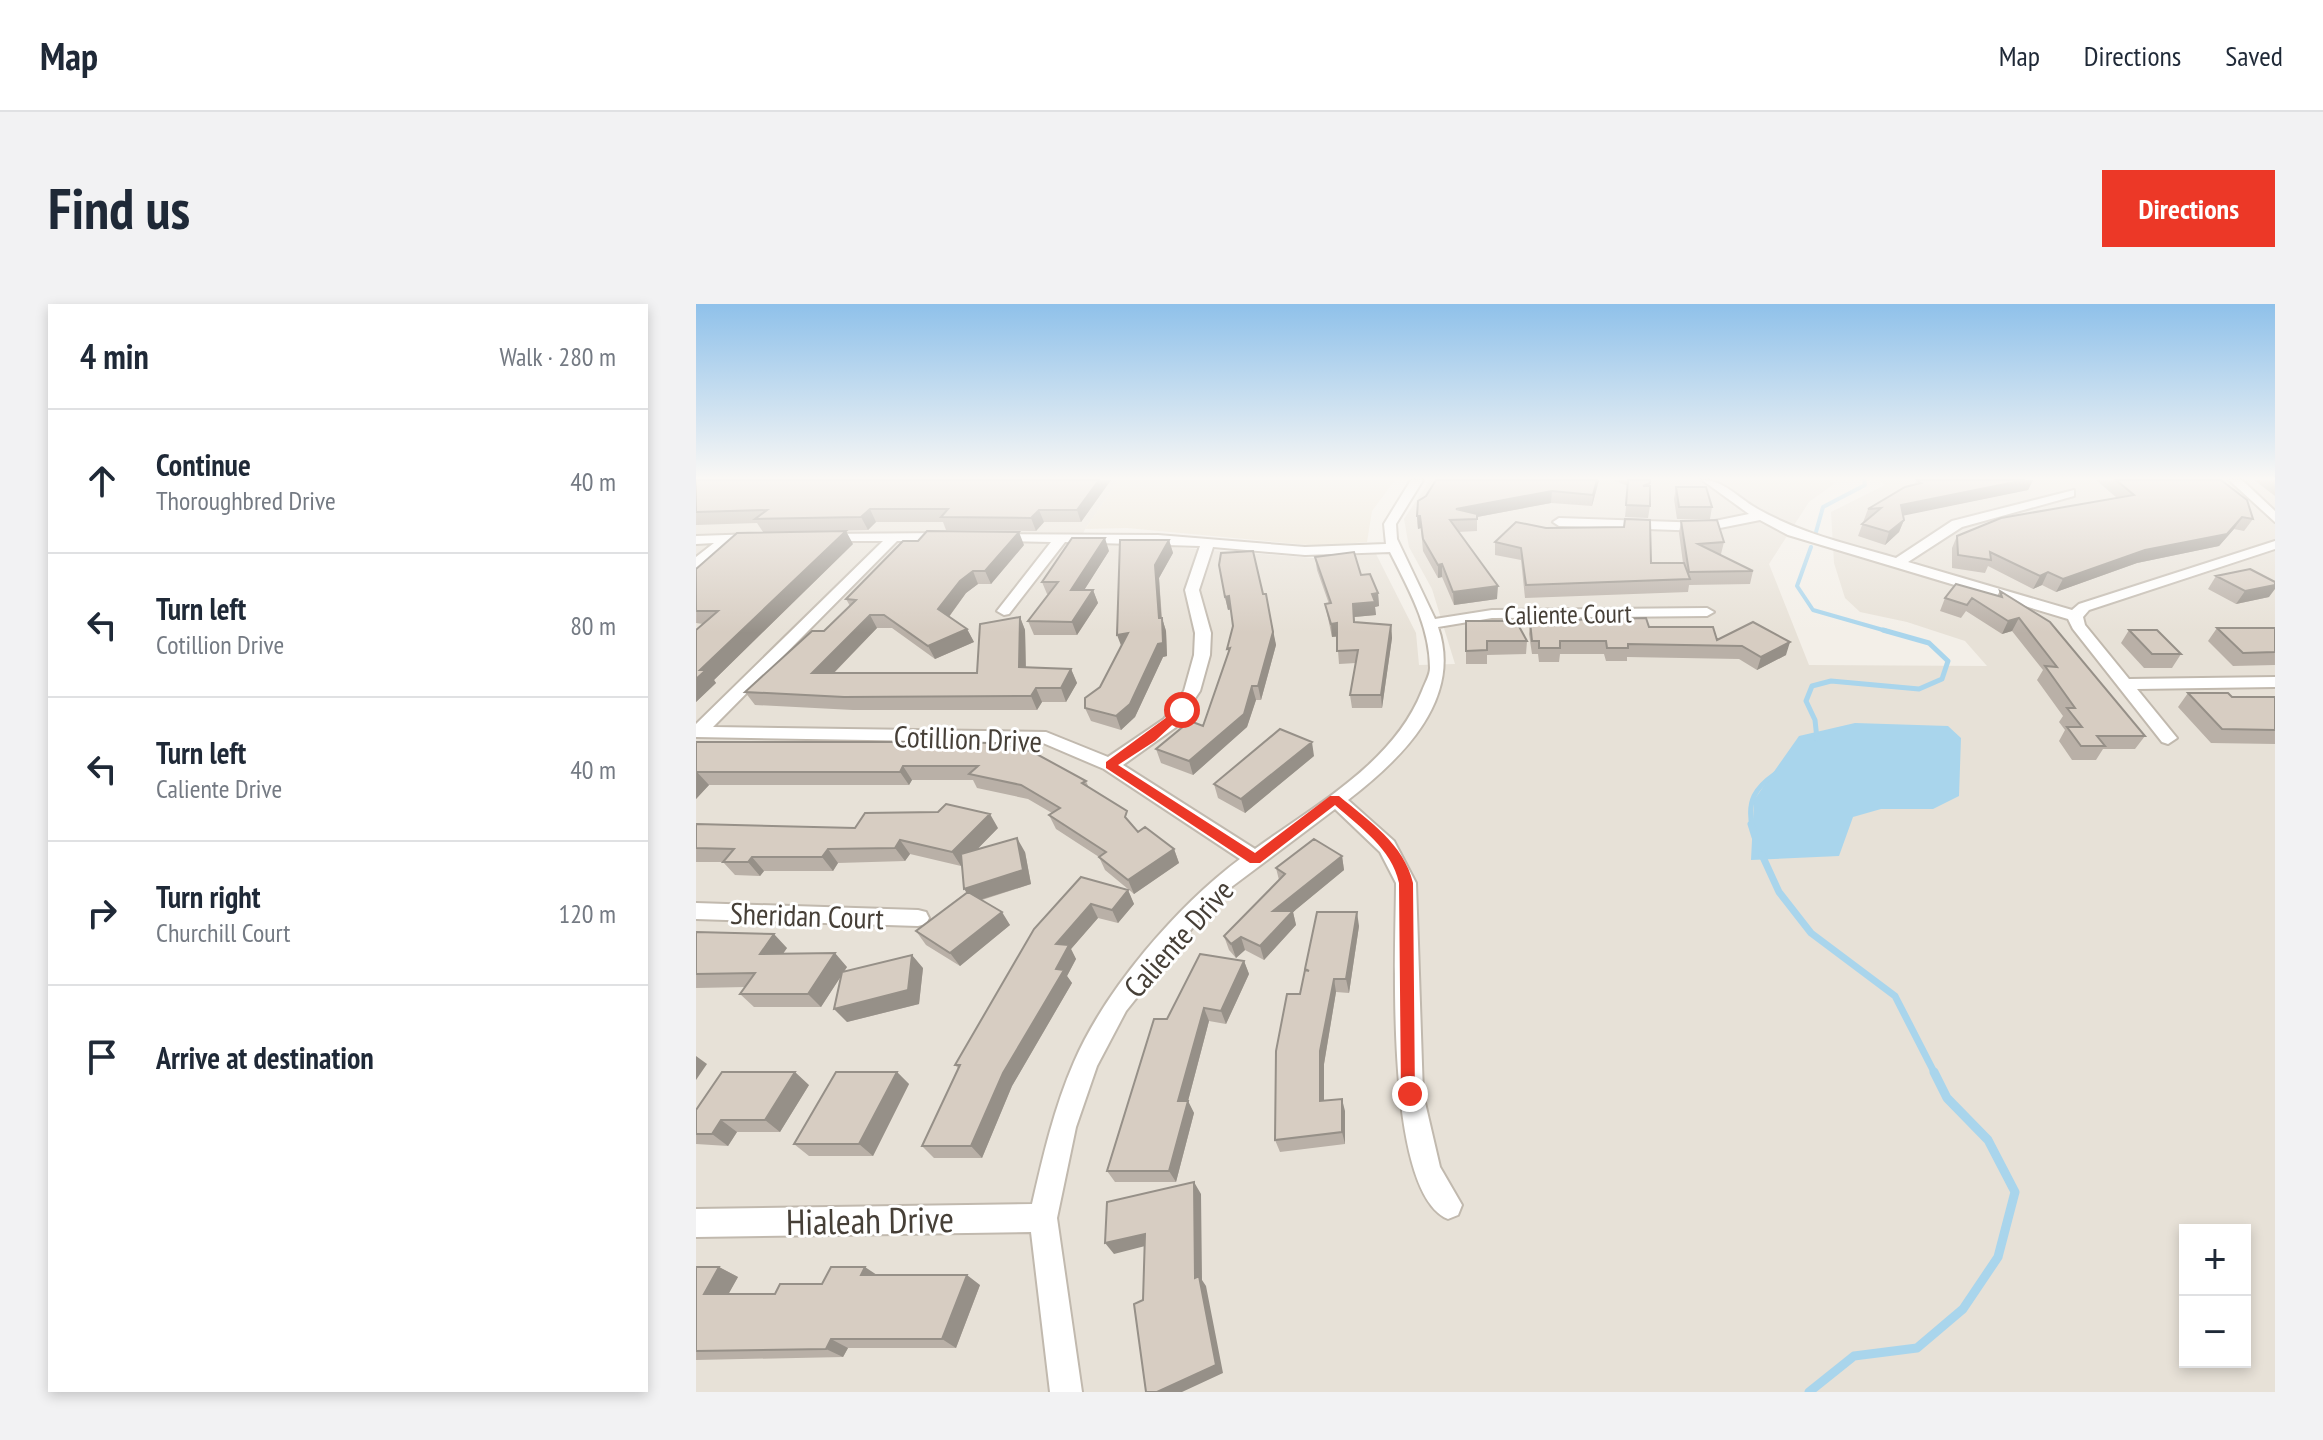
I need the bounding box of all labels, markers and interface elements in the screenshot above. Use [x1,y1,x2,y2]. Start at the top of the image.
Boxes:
text: Map [40,31,98,80]
text: Map [1999,37,2040,74]
text: Directions [2084,37,2181,74]
text: Saved [2225,37,2283,74]
button: Directions [2102,170,2275,247]
text: Find us [48,172,190,244]
text: 4 min [80,334,149,378]
text: Walk · 280 m [499,340,616,373]
text: Continue [156,445,251,484]
icon: ahead [80,459,124,503]
text: 40 m [570,465,616,498]
text: Thoroughbred Drive [156,484,336,517]
text: Turn left [156,589,246,628]
street label: Caliente Court [1504,596,1632,632]
icon: left [80,603,124,647]
text: 80 m [570,609,616,642]
text: Cotillion Drive [156,628,284,661]
route start [1164,692,1200,728]
street label: Cotillion Drive [893,716,1043,760]
text: Turn left [156,733,246,772]
icon: left [80,747,124,791]
text: 40 m [570,753,616,786]
text: Caliente Drive [156,772,282,805]
street label: Caliente Drive [1115,871,1241,1005]
text: Turn right [156,877,260,916]
icon: right [80,891,124,935]
street label: Sheridan Court [729,893,885,937]
text: 120 m [558,897,616,930]
text: Churchill Court [156,916,290,949]
icon: arrive [80,1035,124,1079]
text: Arrive at destination [156,1038,374,1077]
route end [1392,1076,1428,1112]
street label: Hialeah Drive [786,1195,954,1245]
map controls [2179,1224,2251,1368]
button: + [2179,1224,2251,1296]
button: − [2179,1296,2251,1368]

